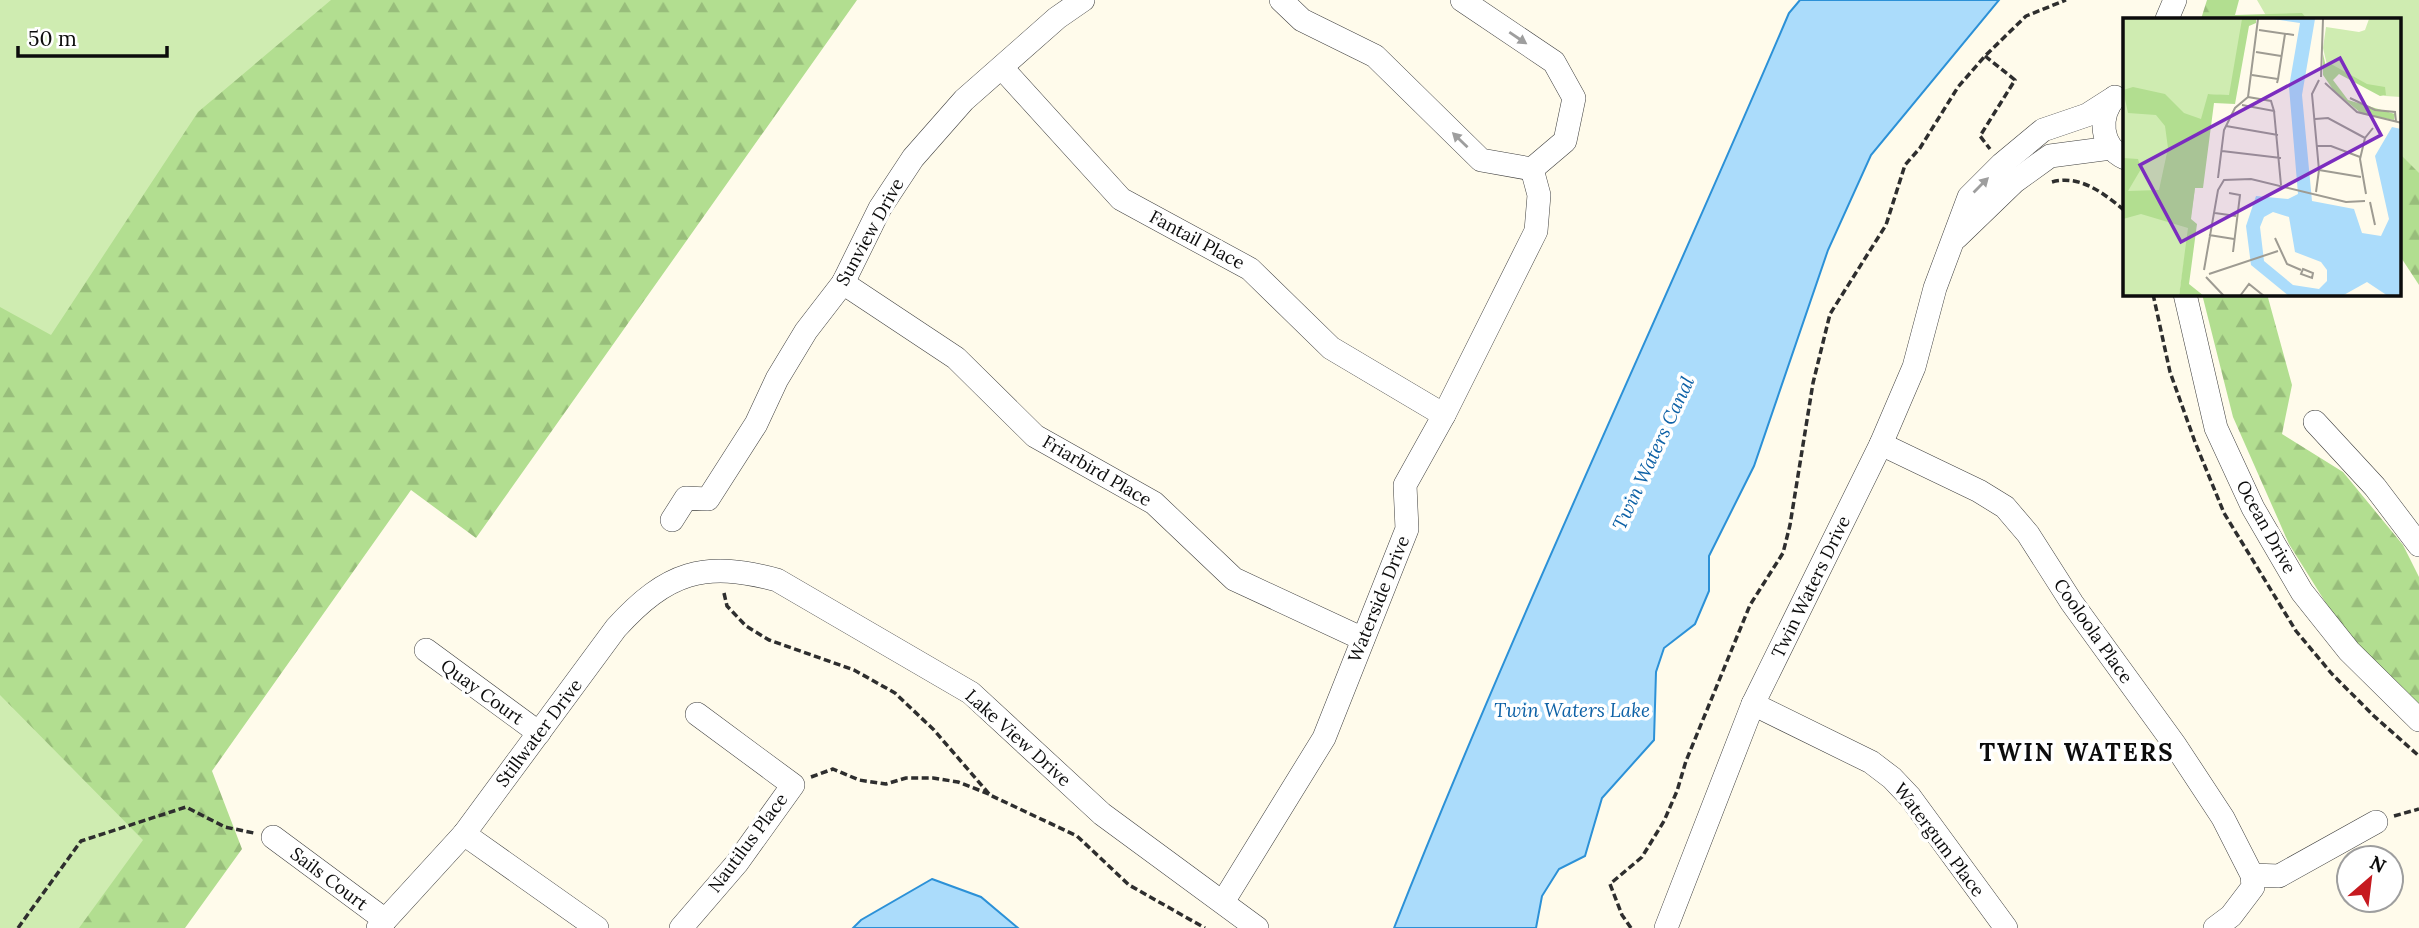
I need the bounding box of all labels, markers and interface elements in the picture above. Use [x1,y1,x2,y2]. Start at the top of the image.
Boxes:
scale bar [18,14,166,58]
inset map [2123,18,2402,296]
text: 50 m [28,25,77,52]
one-way arrow [1509,31,1528,44]
one-way arrow [1452,131,1469,148]
street label: Sunview Drive [831,174,909,290]
one-way arrow [1972,177,1989,193]
street label: Fantail Place [1146,205,1249,274]
water label: Twin Waters Canal [1607,372,1699,534]
street label: Friarbird Place [1038,430,1156,511]
street label: Ocean Drive [2231,476,2302,578]
street label: Twin Waters Drive [1766,512,1855,662]
street label: Waterside Drive [1343,532,1414,666]
street label: Cooloola Place [2049,574,2138,688]
street label: Quay Court [436,654,528,729]
street label: Stillwater Drive [490,674,587,791]
street label: Lake View Drive [961,684,1076,791]
water label: Twin Waters Lake [1494,698,1650,722]
district label: TWIN WATERS [1980,737,2175,768]
street label: Watergum Place [1889,778,1990,901]
street label: Nautilus Place [703,788,793,897]
street label: Sails Court [286,842,373,915]
north arrow [2335,844,2405,914]
text: N [2366,850,2390,878]

